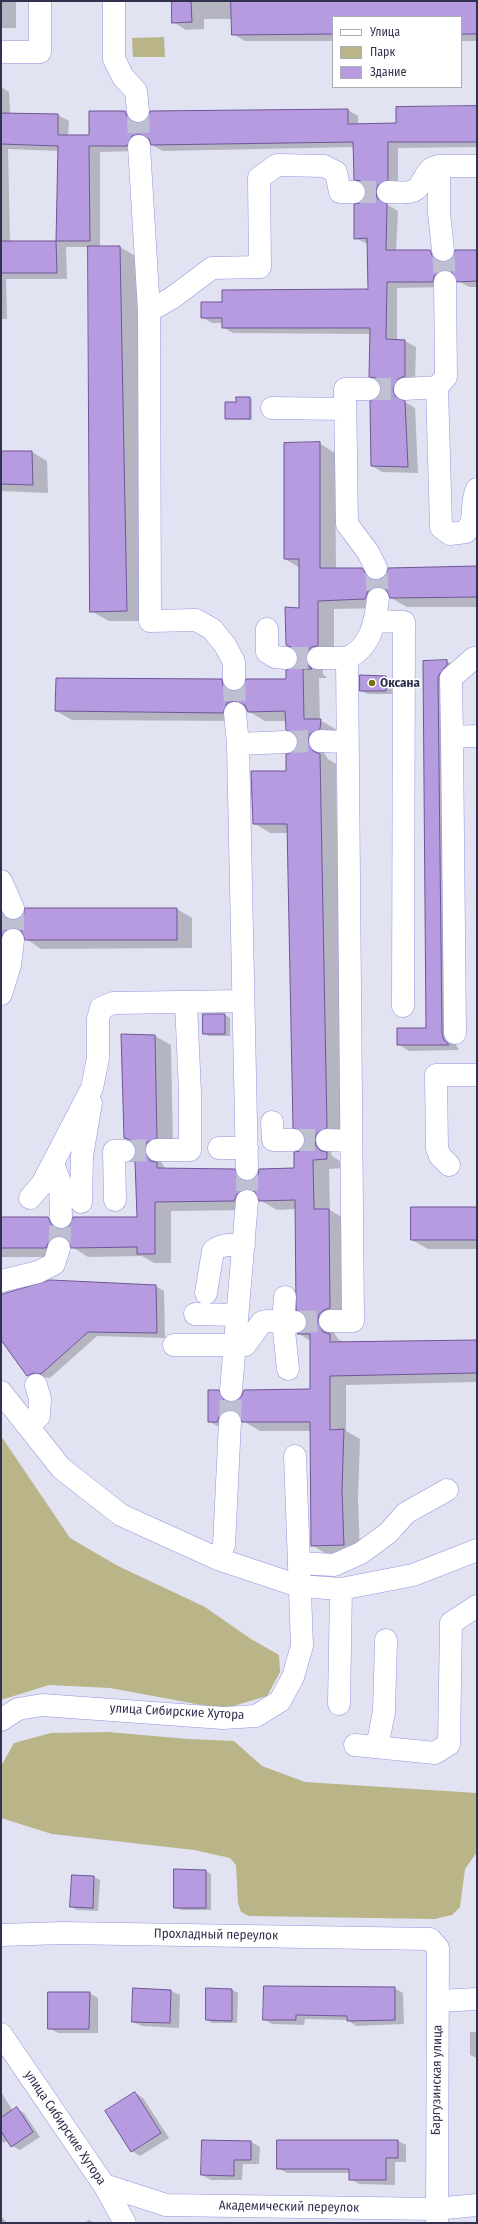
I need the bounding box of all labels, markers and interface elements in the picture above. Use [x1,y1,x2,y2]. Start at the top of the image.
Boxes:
legend [332,16,462,88]
text: Улица [370,25,400,39]
text: Парк [370,45,395,59]
text: Здание [370,65,406,79]
place label: Оксана [380,675,420,691]
marker: Оксана [367,678,377,688]
street label: улица Сибирские Хутора [109,1701,245,1723]
street label: Прохладный переулок [154,1926,278,1944]
street label: Баргузинская улица [428,2025,446,2135]
street label: улица Сибирские Хутора [21,2068,109,2188]
street label: Академический переулок [219,2198,359,2216]

